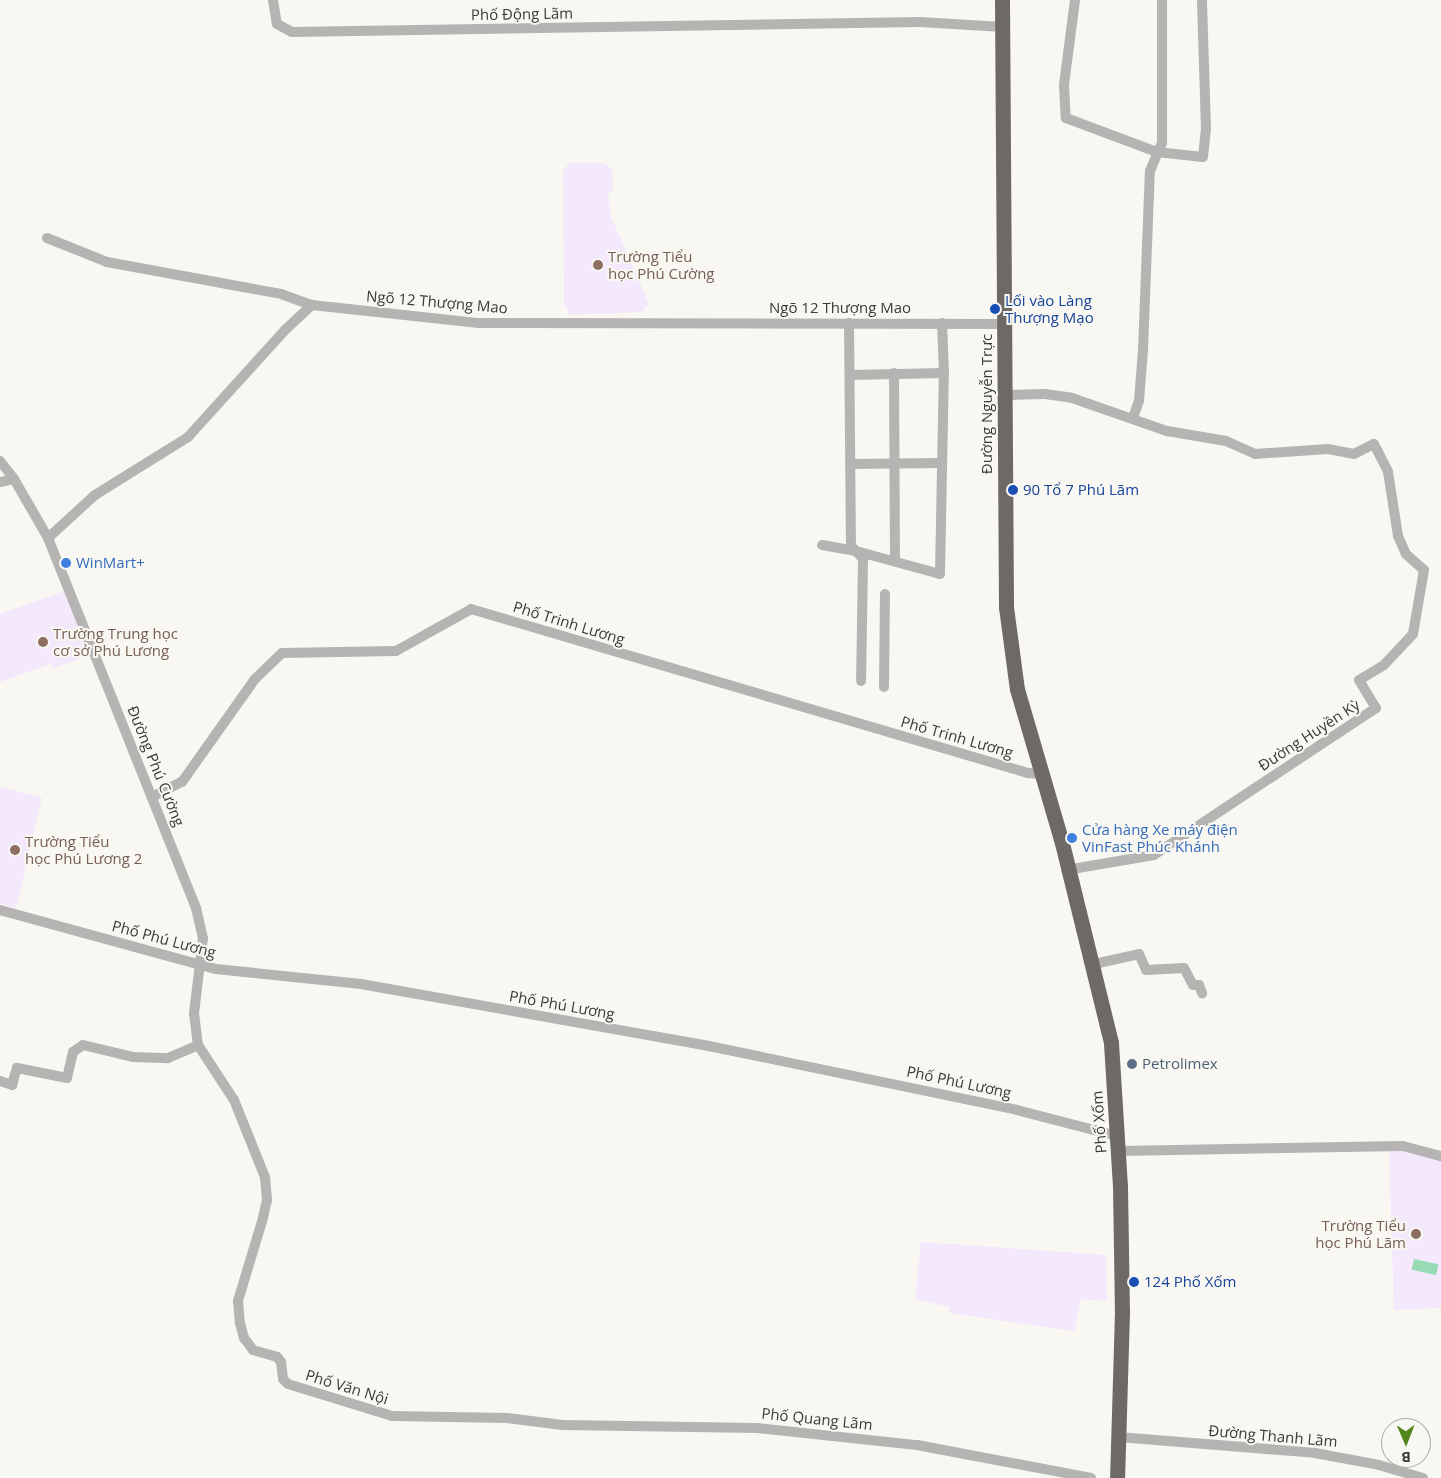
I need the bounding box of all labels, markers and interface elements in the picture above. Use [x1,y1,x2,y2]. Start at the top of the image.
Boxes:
street label: Phố Động Lãm [471,4,573,24]
place label: Trường Tiểu học Phú Cường [608,247,715,282]
marker: Trường Tiểu học Phú Cường [592,259,604,271]
street label: Ngõ 12 Thượng Mao [365,287,509,317]
place label: Lối vào Làng Thượng Mạo [1005,291,1094,326]
street label: Ngõ 12 Thượng Mao [769,299,911,317]
marker: Lối vào Làng Thượng Mạo [989,303,1001,315]
street label: Đường Nguyễn Trực [978,334,996,474]
place label: 90 Tổ 7 Phú Lãm [1023,481,1139,499]
marker: 90 Tổ 7 Phú Lãm [1007,484,1019,496]
place label: WinMart+ [76,554,145,572]
marker: WinMart+ [60,557,72,569]
street label: Phố Trinh Lương [511,597,627,649]
place label: Trường Trung học cơ sở Phú Lương [53,624,178,659]
marker: Trường Trung học cơ sở Phú Lương [37,636,49,648]
street label: Đường Huyền Kỳ [1255,696,1363,774]
street label: Đường Phú Cường [124,703,188,829]
street label: Phố Trinh Lương [899,712,1015,762]
place label: Cửa hàng Xe máy điện VinFast Phúc Khánh [1082,820,1238,855]
place label: Trường Tiểu học Phú Lương 2 [25,832,142,867]
marker: Cửa hàng Xe máy điện VinFast Phúc Khánh [1066,832,1078,844]
marker: Trường Tiểu học Phú Lương 2 [9,844,21,856]
street label: Phố Phú Lương [110,916,218,962]
street label: Phố Phú Lương [508,987,616,1023]
place label: Petrolimex [1142,1055,1218,1073]
marker: Petrolimex [1126,1058,1138,1070]
street label: Phố Phú Lương [905,1062,1013,1102]
street label: Phố Xốm [1088,1090,1110,1154]
place label: Trường Tiểu học Phú Lãm [1315,1216,1406,1251]
marker: Trường Tiểu học Phú Lãm [1410,1228,1422,1240]
place label: 124 Phố Xốm [1144,1273,1236,1291]
marker: 124 Phố Xốm [1128,1276,1140,1288]
street label: Phố Văn Nội [303,1366,391,1408]
street label: Phố Quang Lãm [761,1404,873,1434]
north arrow [1381,1418,1431,1468]
street label: Đường Thanh Lãm [1208,1421,1338,1451]
text: B [1401,1448,1411,1467]

